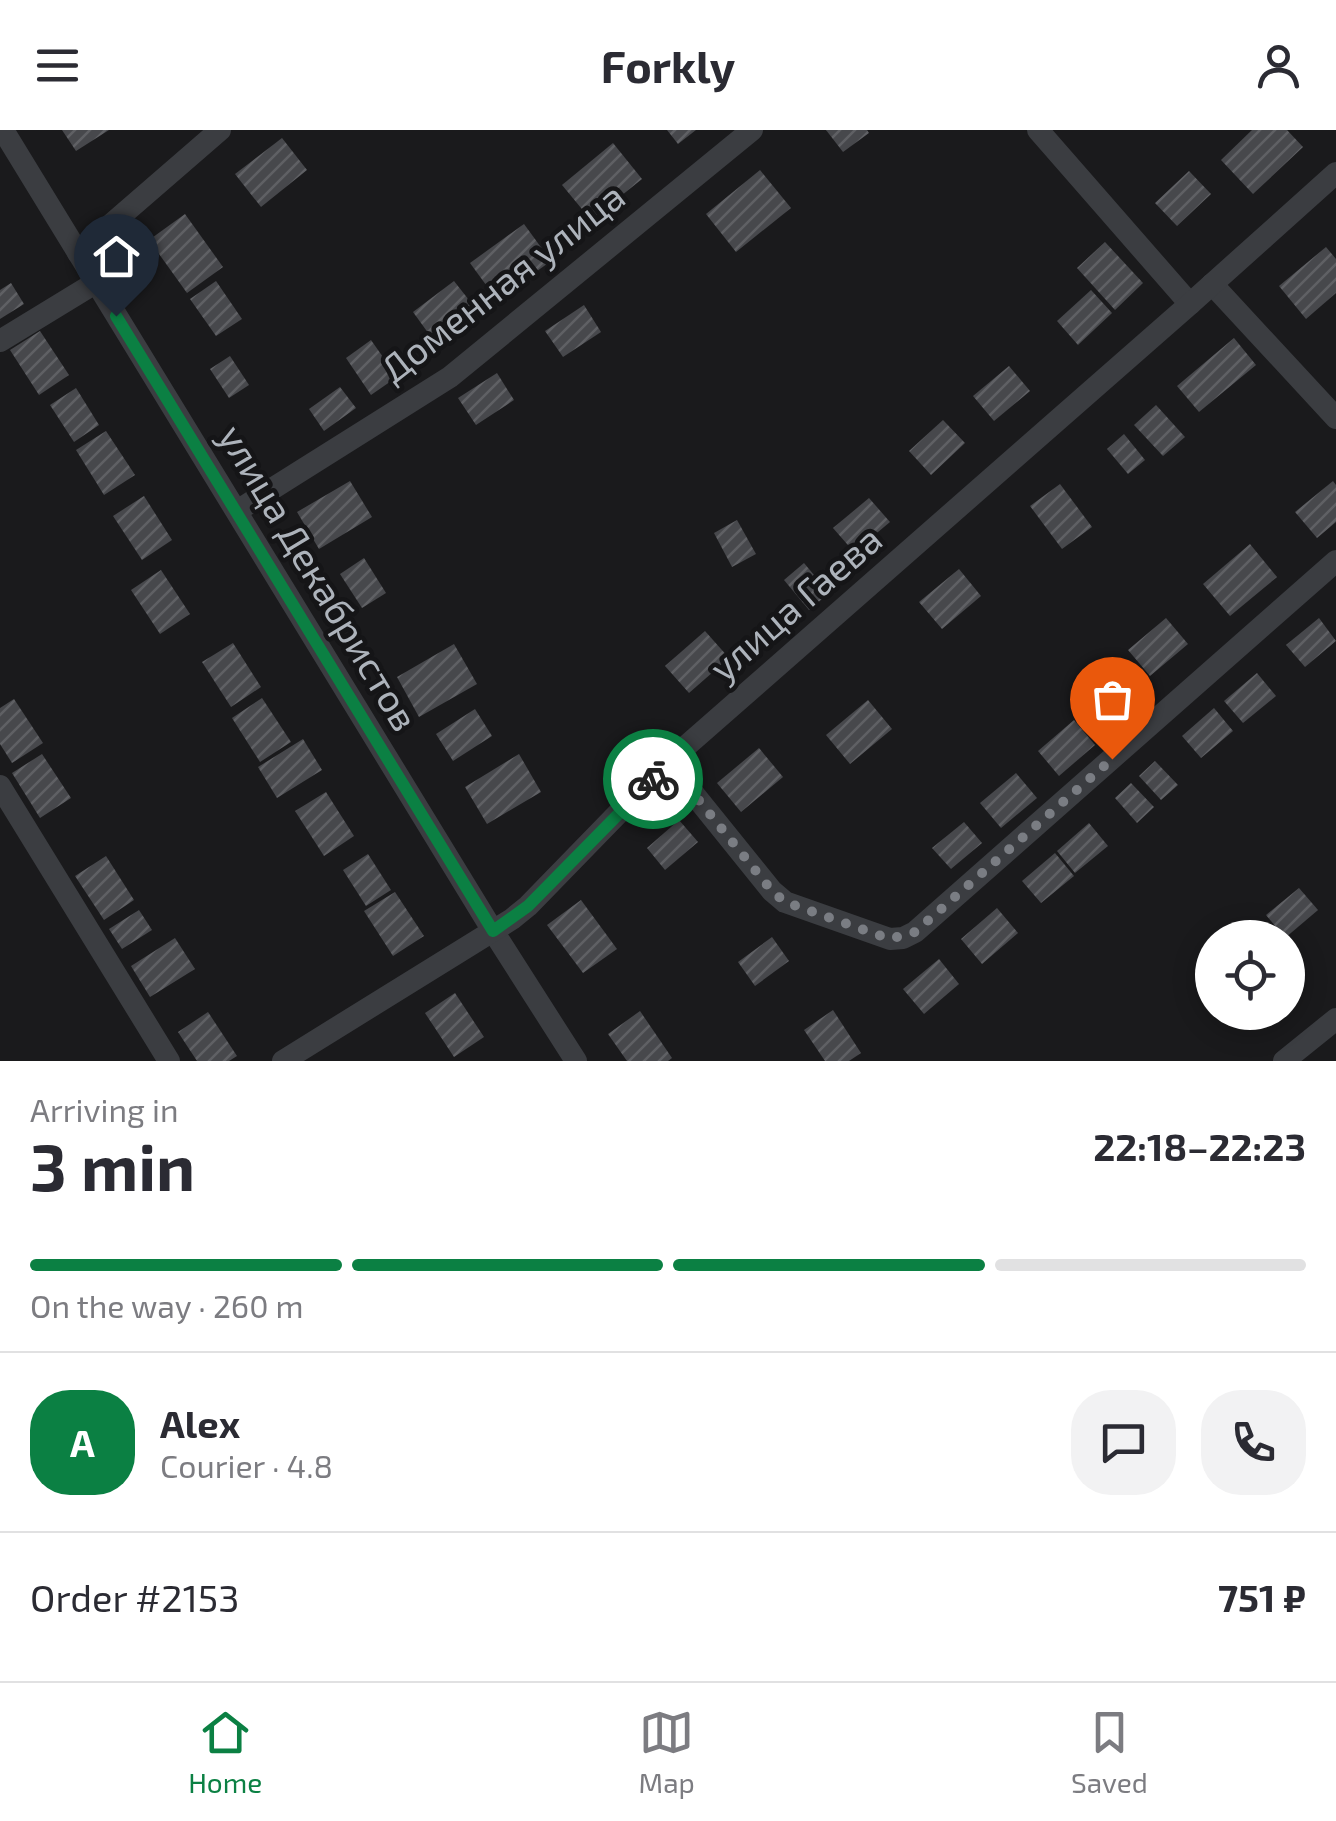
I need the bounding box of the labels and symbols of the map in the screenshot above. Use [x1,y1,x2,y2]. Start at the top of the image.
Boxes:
street label: Доменная улица [370,172,633,391]
pin [74,214,159,317]
street label: улица Декабристов [210,416,429,738]
street label: улица Гаева [699,515,890,690]
pin [1070,657,1155,760]
courier [603,729,703,829]

